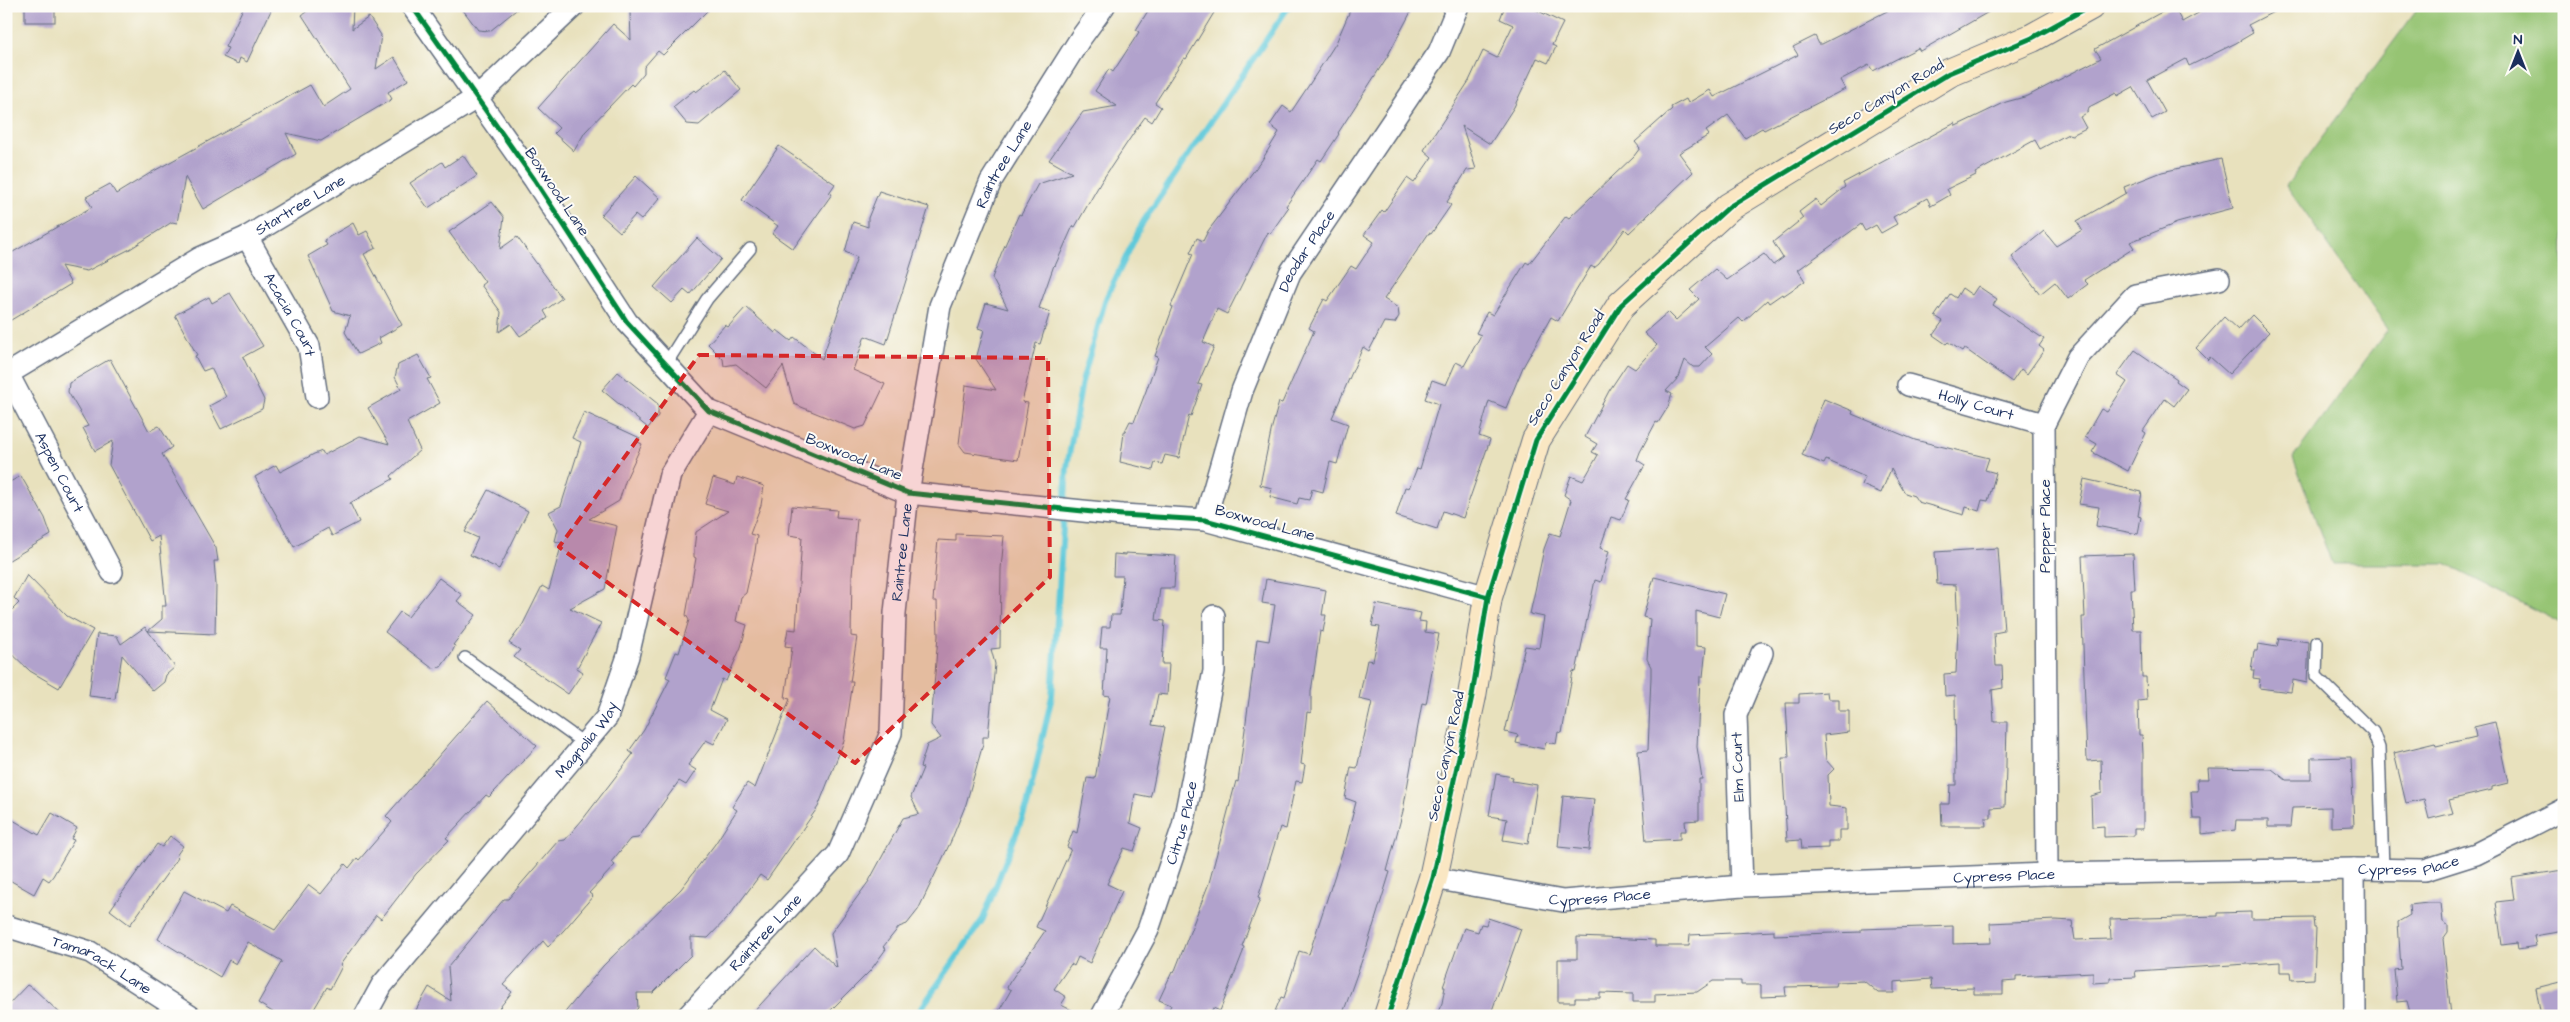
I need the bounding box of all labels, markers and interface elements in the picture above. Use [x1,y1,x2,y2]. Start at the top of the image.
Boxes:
north arrow [2492,28,2542,78]
text: N [2514,30,2523,50]
street label: Seco Canyon Road [1824,54,1949,141]
street label: Raintree Lane [970,116,1037,211]
street label: Boxwood Lane [520,144,594,240]
street label: Startree Lane [251,169,349,240]
street label: Deodar Place [1273,206,1340,295]
street label: Acacia Court [259,269,321,358]
street label: Seco Canyon Road [1522,306,1611,430]
street label: Holly Court [1936,384,2016,425]
street label: Aspen Court [30,428,89,516]
street label: Boxwood Lane [803,428,905,486]
street label: Pepper Place [2035,479,2056,573]
street label: Boxwood Lane [1213,500,1317,546]
street label: Raintree Lane [886,502,917,602]
street label: Seco Canyon Road [1422,689,1471,823]
street label: Magnolia Way [550,699,623,782]
street label: Elm Court [1726,732,1750,802]
street label: Citrus Place [1160,779,1202,867]
street label: Cypress Place [2358,849,2462,881]
street label: Cypress Place [1953,863,2055,889]
street label: Cypress Place [1547,883,1652,913]
street label: Raintree Lane [724,889,807,976]
street label: Tamarack Lane [49,930,156,999]

